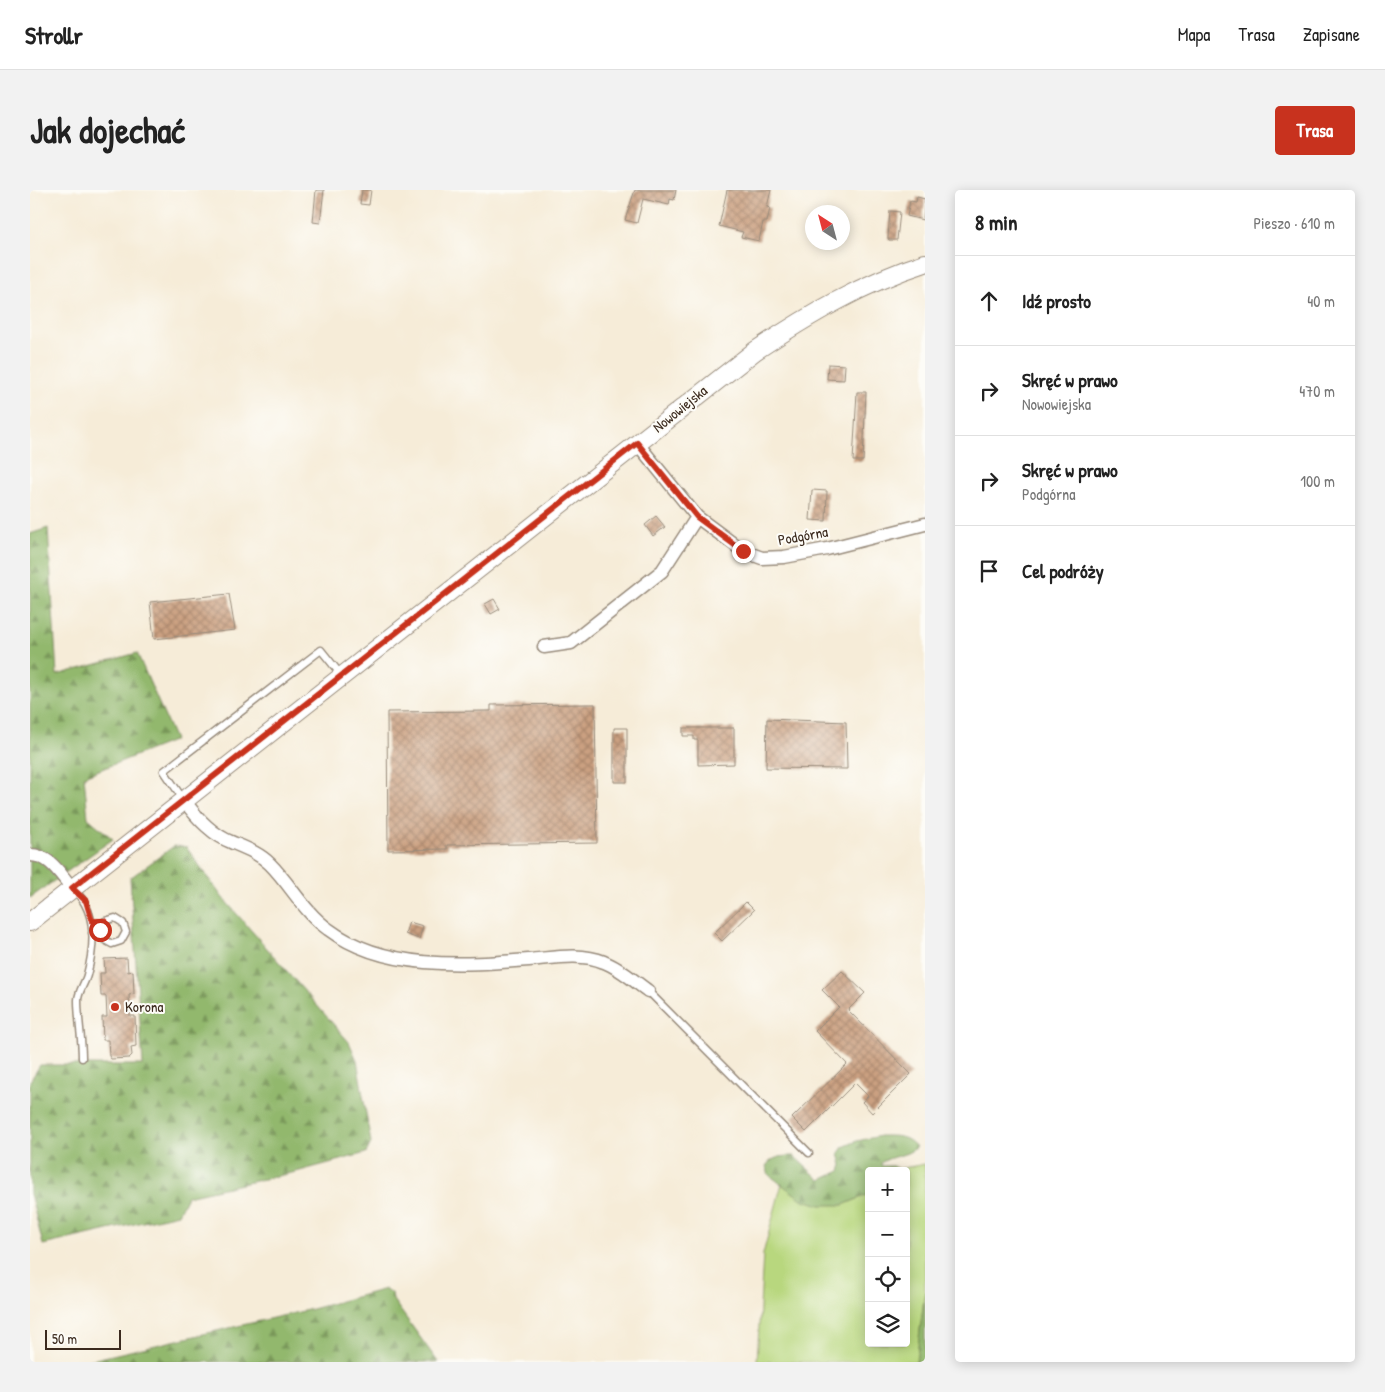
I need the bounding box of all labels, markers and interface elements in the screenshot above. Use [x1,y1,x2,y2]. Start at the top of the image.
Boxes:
text: Strollr [25,19,83,51]
text: Mapa [1178,22,1210,47]
text: Trasa [1238,22,1275,47]
text: Zapisane [1303,22,1360,47]
button: Trasa [1275,106,1355,155]
text: Jak dojechać [30,107,185,154]
north arrow [805,205,850,250]
text: 8 min [975,208,1017,237]
text: Pieszo · 610 m [1253,212,1335,234]
icon: ahead [975,287,1003,315]
text: Idź prosto [1022,288,1091,314]
text: 40 m [1307,290,1335,312]
text: Skręć w prawo [1022,367,1118,393]
icon: right [975,377,1003,405]
street label: Nowowiejska [648,380,712,437]
text: 470 m [1299,380,1335,402]
text: Nowowiejska [1022,393,1091,415]
text: Skręć w prawo [1022,457,1118,483]
icon: right [975,467,1003,495]
text: 100 m [1300,470,1335,492]
text: Podgórna [1022,483,1076,505]
street label: Podgórna [776,521,830,550]
route end [732,540,755,563]
icon: arrive [975,557,1003,585]
text: Cel podróży [1022,558,1104,584]
route start [89,919,112,942]
place label: Korona [125,996,163,1017]
marker: Korona [109,1001,121,1013]
map controls [865,1167,910,1347]
button: + [865,1167,910,1212]
button: − [865,1212,910,1257]
button: locate [865,1257,910,1302]
button: layers [865,1302,910,1347]
scale bar [45,1327,121,1350]
text: 50 m [52,1329,77,1348]

